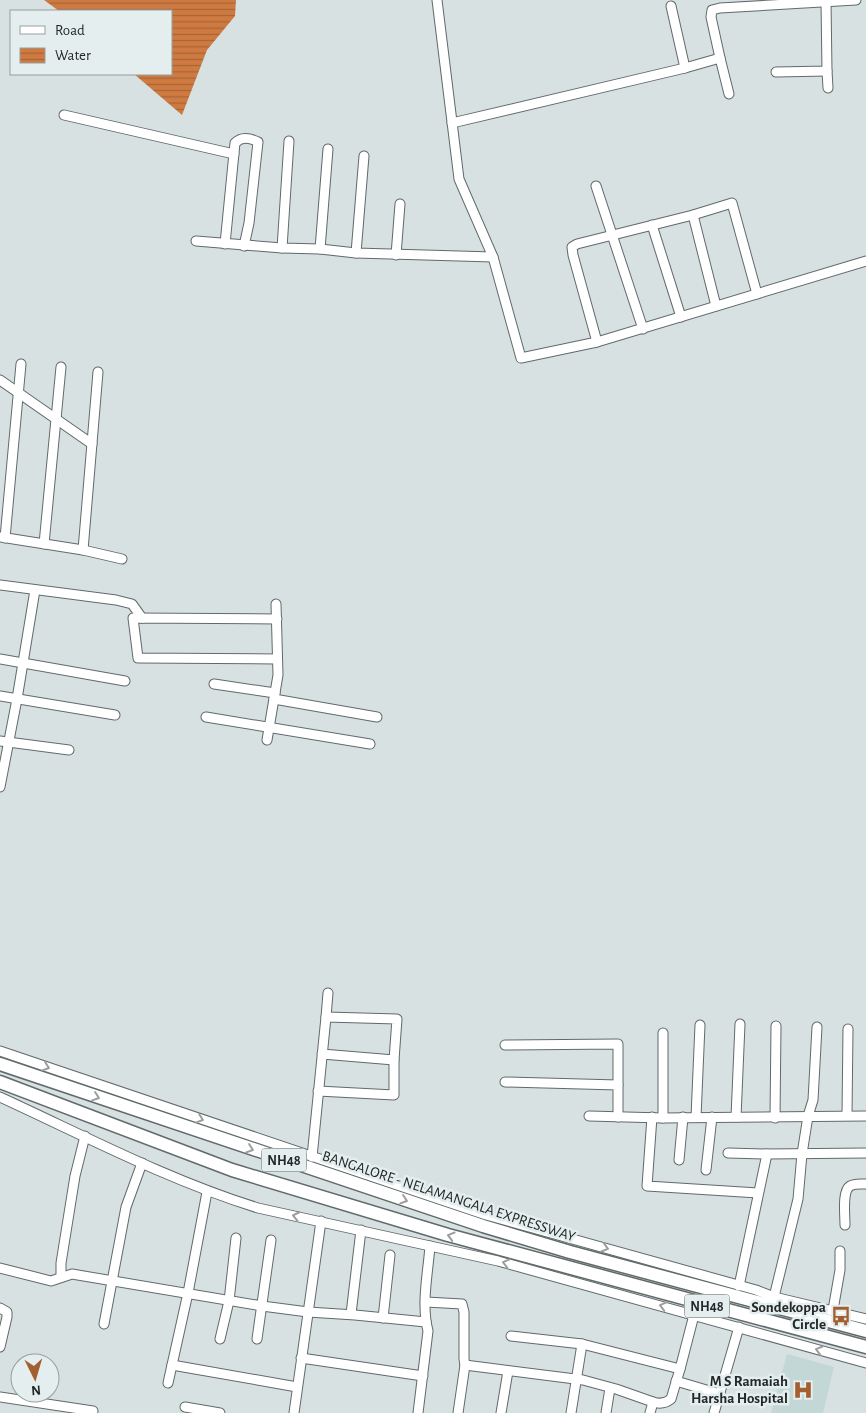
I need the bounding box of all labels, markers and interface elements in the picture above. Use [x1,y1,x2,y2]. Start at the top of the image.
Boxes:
legend [10,10,172,75]
text: Road [55,23,85,38]
text: Water [55,48,91,63]
one-way arrow [42,1061,50,1071]
one-way arrow [91,1091,100,1101]
one-way arrow [195,1113,204,1123]
one-way arrow [245,1143,254,1153]
road number: NH48 [262,1148,306,1172]
street label: BANGALORE - NELAMANGALA EXPRESSWAY [320,1148,577,1245]
one-way arrow [399,1195,408,1205]
one-way arrow [292,1211,301,1222]
one-way arrow [447,1231,456,1242]
one-way arrow [600,1243,608,1253]
one-way arrow [501,1258,510,1269]
road number: NH48 [684,1294,730,1318]
place label: Sondekoppa Circle [751,1300,826,1332]
one-way arrow [658,1301,667,1312]
bus stop icon: Sondekoppa Circle [830,1305,852,1327]
one-way arrow [815,1345,824,1355]
north arrow [10,1353,60,1403]
place label: M S Ramaiah Harsha Hospital [691,1374,788,1406]
hospital icon: M S Ramaiah Harsha Hospital [792,1379,814,1401]
text: N [31,1383,42,1397]

